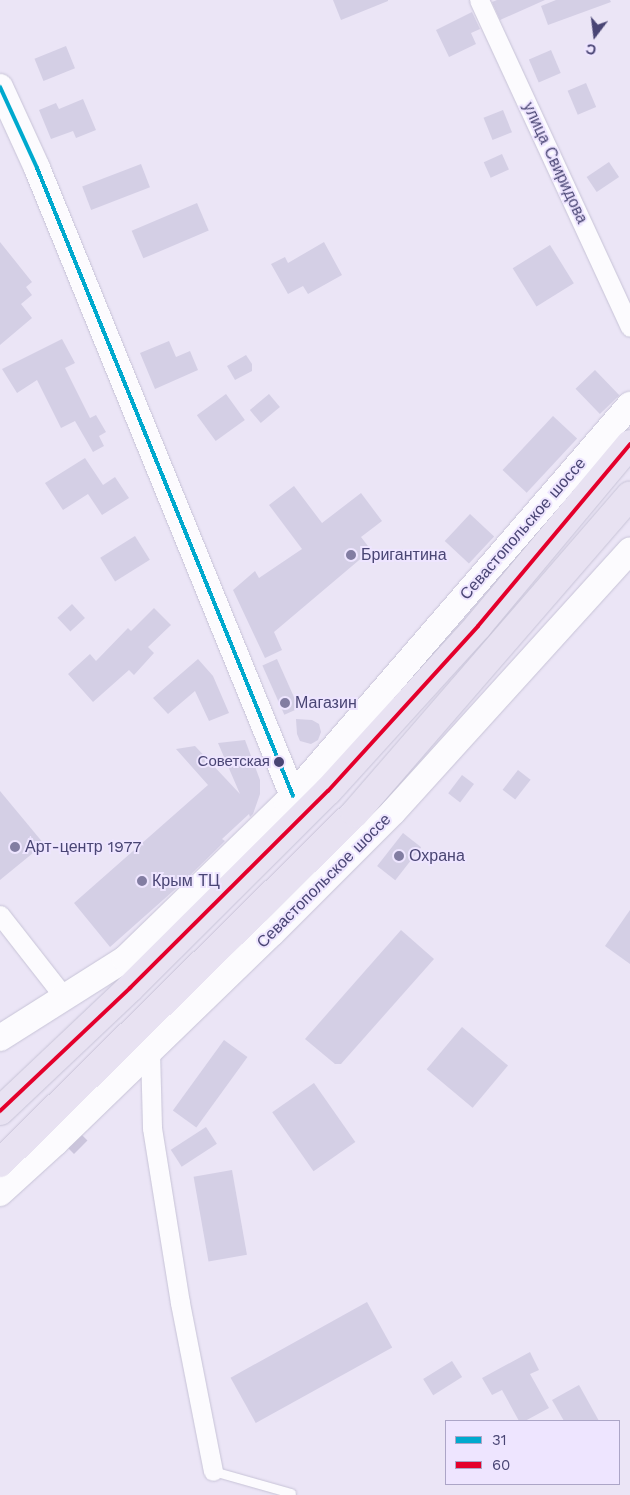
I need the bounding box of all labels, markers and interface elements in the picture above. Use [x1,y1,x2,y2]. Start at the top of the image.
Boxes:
north arrow [570,10,620,60]
text: С [584,40,598,59]
street label: улица Свиридова [518,99,592,227]
street label: Севастопольское шоссе [456,454,590,604]
place label: Бригантина [361,545,447,565]
marker: Бригантина [345,549,357,561]
place label: Магазин [295,693,357,713]
marker: Магазин [279,697,291,709]
place label: Советская [198,753,270,771]
marker: Советская [274,757,284,767]
street label: Севастопольское шоссе [253,810,395,952]
place label: Арт-центр 1977 [25,837,142,857]
marker: Арт-центр 1977 [9,841,21,853]
place label: Охрана [409,846,465,866]
marker: Охрана [393,850,405,862]
place label: Крым ТЦ [152,871,220,891]
marker: Крым ТЦ [136,875,148,887]
legend [445,1420,620,1485]
text: 31 [492,1431,507,1449]
text: 60 [492,1456,510,1474]

